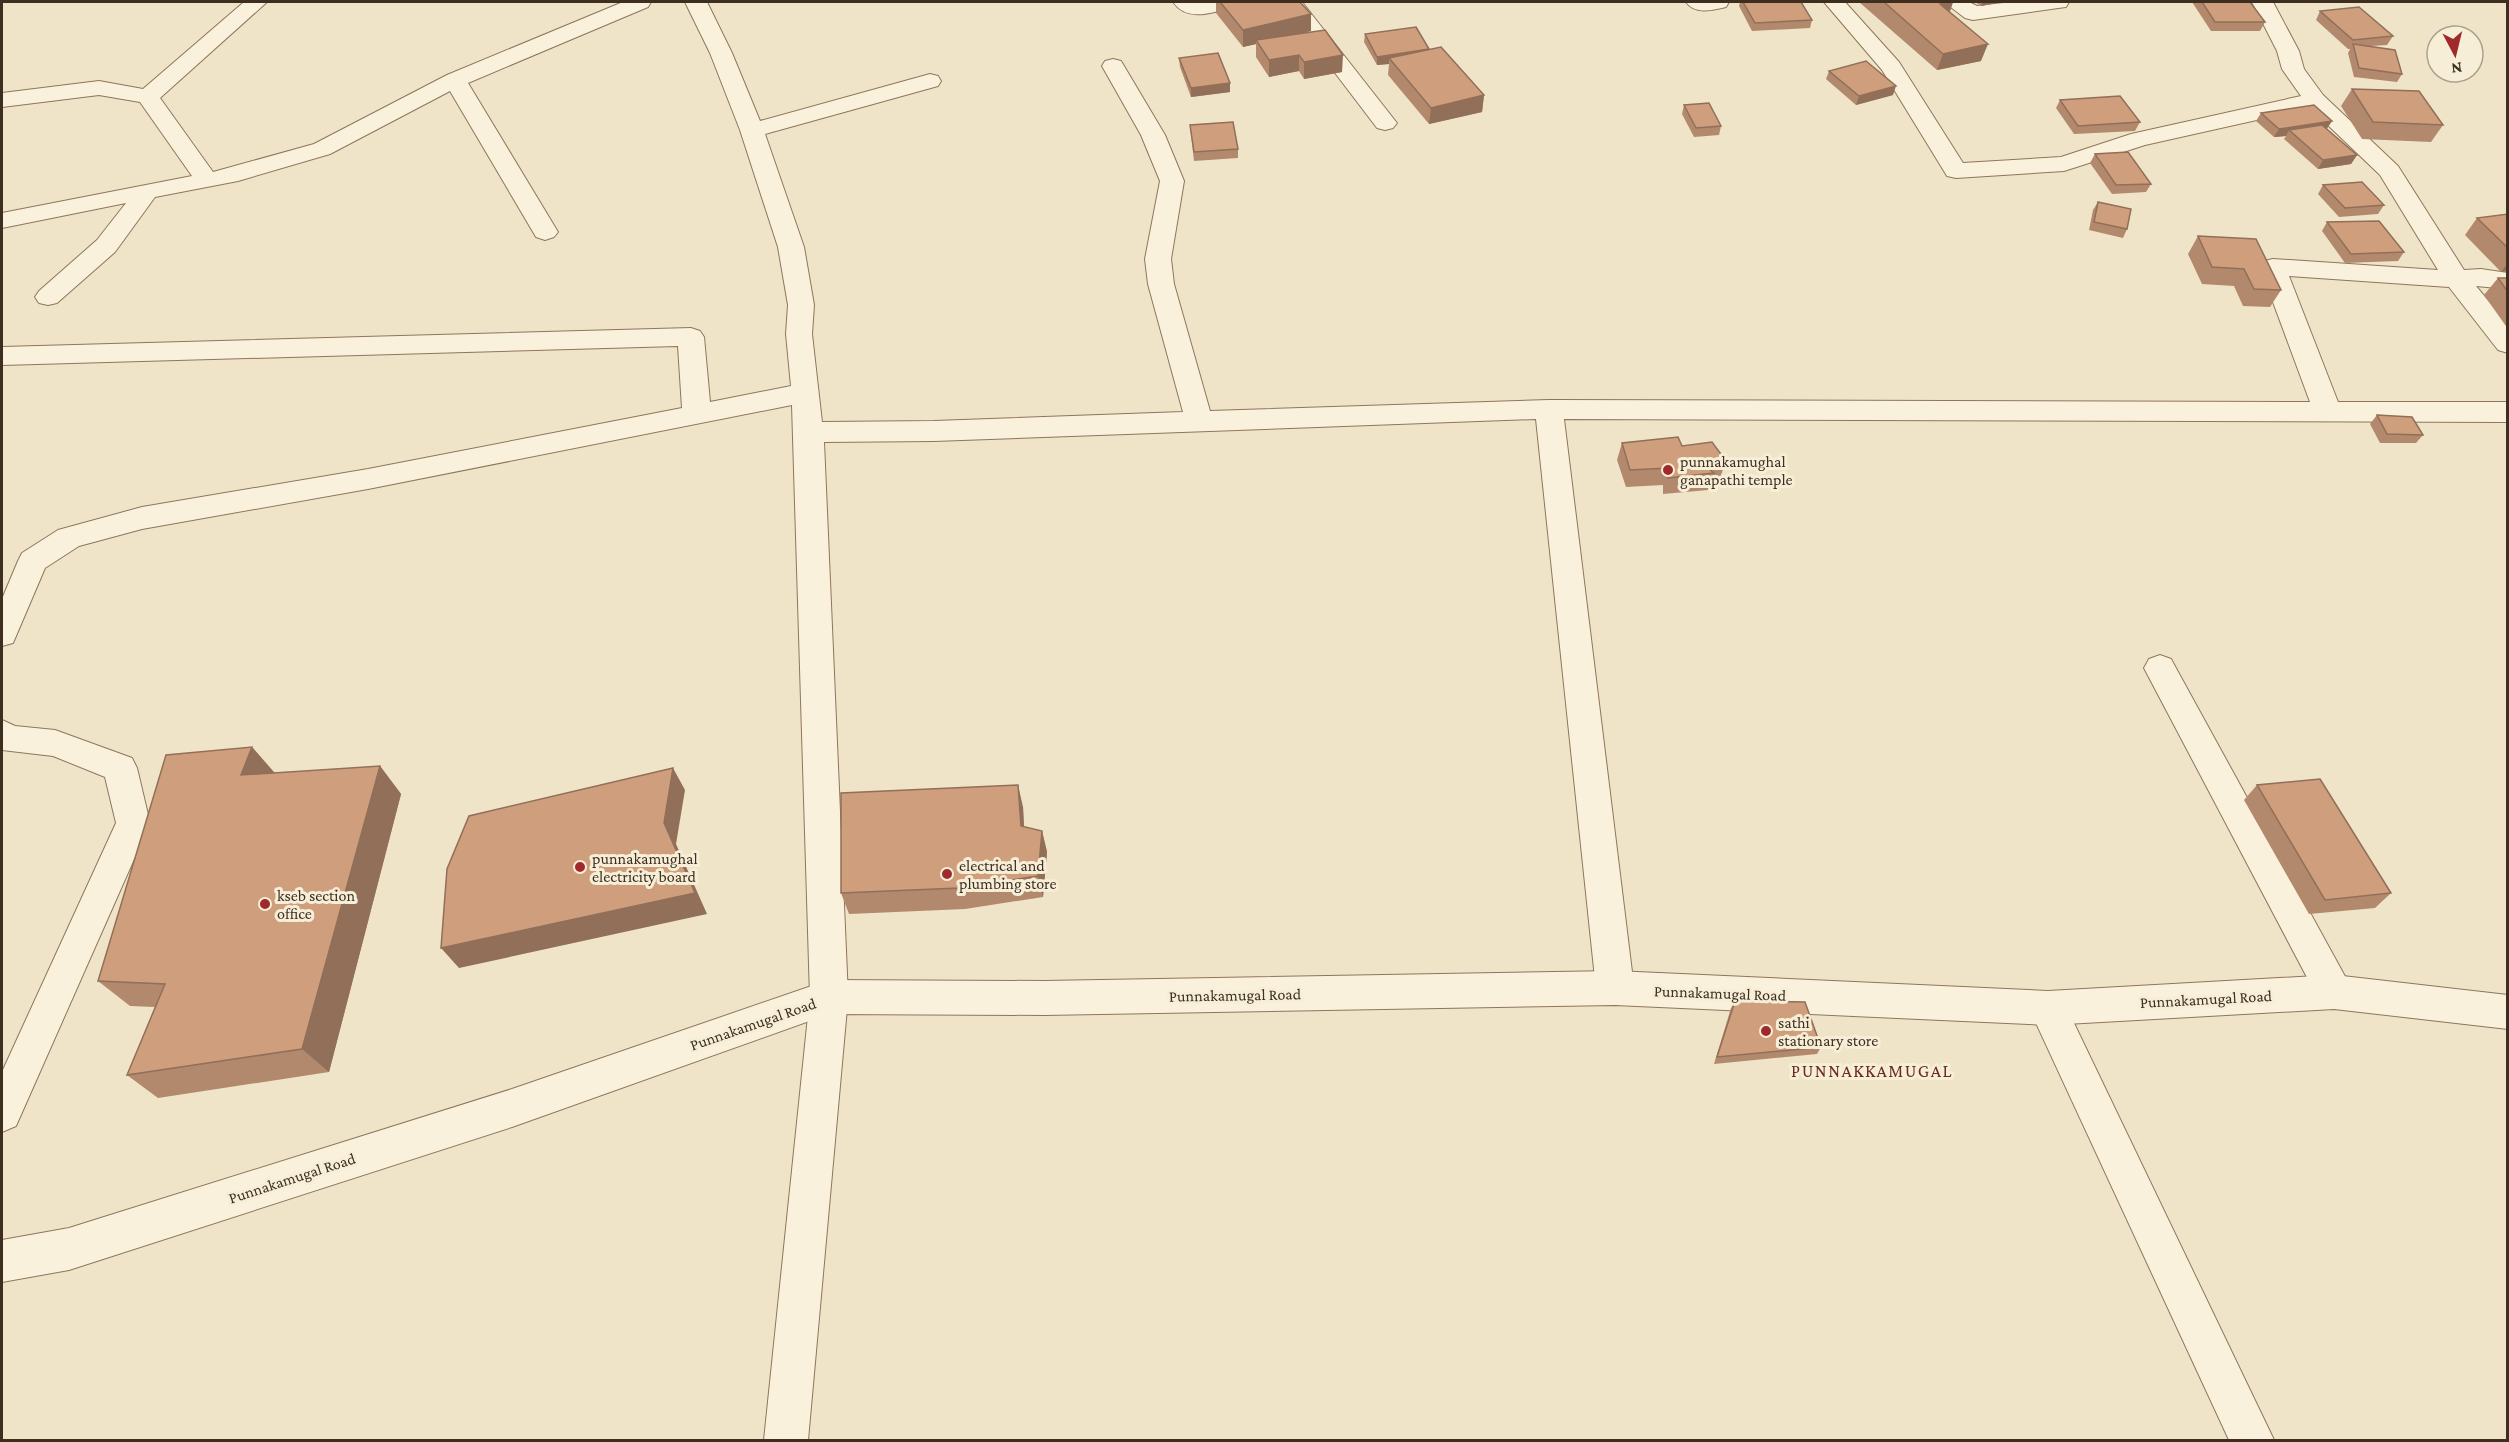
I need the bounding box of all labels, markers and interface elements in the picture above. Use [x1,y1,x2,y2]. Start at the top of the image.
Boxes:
north arrow [2425,24,2485,84]
text: N [2450,59,2463,78]
place label: punnakamughal ganapathi temple [1680,453,1793,489]
marker: punnakamughal ganapathi temple [1661,463,1675,477]
place label: punnakamughal electricity board [592,850,698,886]
place label: electrical and plumbing store [959,857,1056,893]
marker: punnakamughal electricity board [573,860,587,874]
marker: electrical and plumbing store [940,867,954,881]
place label: kseb section office [277,887,355,922]
marker: kseb section office [258,897,272,911]
street label: Punnakamugal Road [1654,982,1787,1005]
street label: Punnakamugal Road [1169,985,1302,1006]
street label: Punnakamugal Road [2140,987,2273,1012]
street label: Punnakamugal Road [688,994,819,1054]
place label: sathi stationary store [1778,1014,1878,1050]
marker: sathi stationary store [1759,1024,1773,1038]
district label: PUNNAKKAMUGAL [1791,1061,1953,1081]
street label: Punnakamugal Road [227,1149,358,1207]

